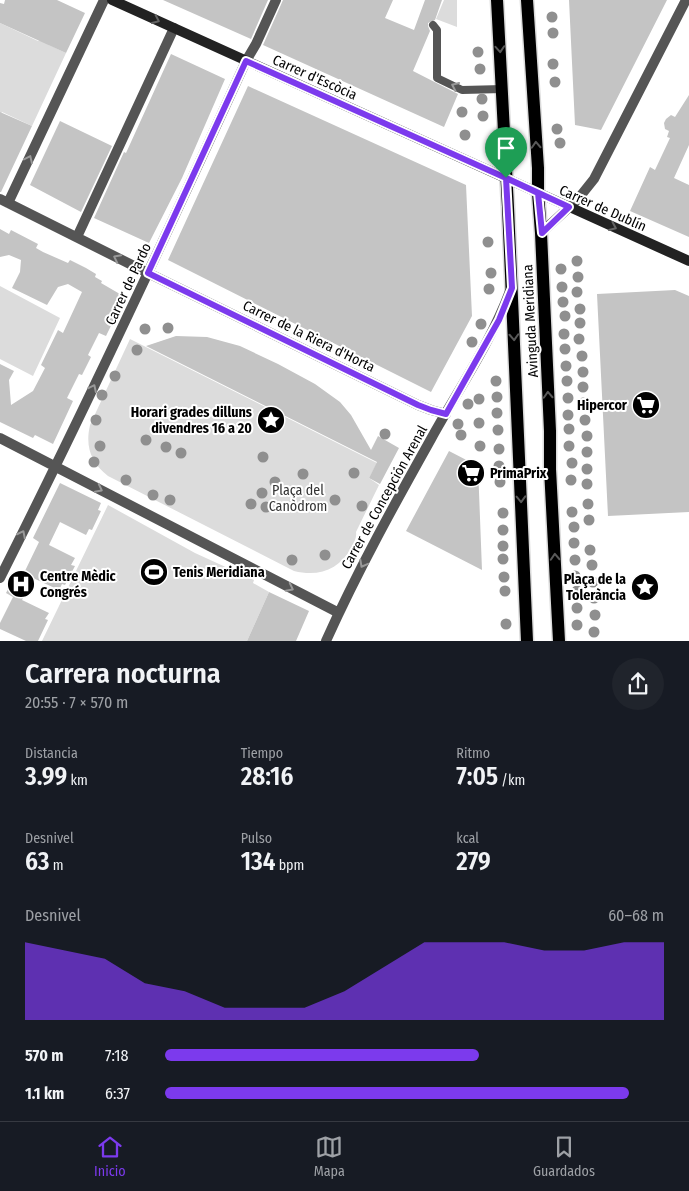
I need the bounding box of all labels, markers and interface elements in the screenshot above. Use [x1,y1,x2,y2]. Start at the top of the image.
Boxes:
one-way arrow [151,14,160,24]
one-way arrow [494,45,505,53]
street label: Carrer d'Escòcia [270,51,360,104]
one-way arrow [451,82,460,93]
pin [485,127,527,178]
icon: arrive [492,134,520,162]
one-way arrow [530,140,541,148]
one-way arrow [23,155,33,164]
street label: Carrer de Dublín [557,182,649,235]
one-way arrow [608,221,617,232]
street label: Carrer de Pardo [102,240,155,328]
one-way arrow [114,254,123,264]
street label: Avinguda Meridiana [519,264,542,378]
street label: Carrer de la Riera d'Horta [240,297,378,376]
one-way arrow [508,333,519,341]
one-way arrow [87,385,97,394]
supermarket icon: Hipercor [631,390,661,420]
one-way arrow [543,391,554,399]
place label: Hipercor [577,397,628,414]
place label: Horari grades dilluns divendres 16 a 20 [131,404,252,437]
place icon: Horari grades dilluns divendres 16 a 20 [256,405,286,435]
street label: Carrer de Concepción Arenal [338,422,431,572]
supermarket icon: PrimaPrix [456,458,486,488]
place label: PrimaPrix [490,465,547,482]
park label: Plaça del Canòdrom [269,482,327,515]
one-way arrow [94,483,103,493]
one-way arrow [516,496,526,503]
one-way arrow [16,531,26,540]
one-way arrow [549,553,560,561]
sports icon: Tenis Meridiana [139,557,169,587]
one-way arrow [359,559,369,568]
place label: Tenis Meridiana [173,564,265,581]
place label: Centre Mèdic Congrés [40,568,117,601]
hospital icon: Centre Mèdic Congrés [6,569,36,599]
place label: Plaça de la Tolerància [564,571,626,604]
place icon: Plaça de la Tolerància [630,572,660,602]
one-way arrow [285,582,294,592]
text: Carrera nocturna [25,657,221,690]
button: share [612,658,664,710]
text: 20:55 · 7 × 570 m [25,693,128,712]
text: Distancia [25,745,78,762]
text: Tiempo [241,745,283,762]
text: Ritmo [456,745,490,762]
text: 3.99 [25,762,67,792]
text: 28:16 [241,762,293,792]
text: 7:05 [456,762,498,792]
text: km [67,772,88,789]
text: /km [498,772,525,789]
text: Desnivel [25,830,74,847]
text: Pulso [241,830,272,847]
text: kcal [456,830,479,847]
text: 63 [25,847,49,877]
text: 134 [241,847,275,877]
text: 279 [456,847,491,877]
text: m [49,857,63,874]
text: bpm [275,857,304,874]
text: Desnivel [25,906,81,925]
text: 60–68 m [608,906,664,925]
text: 570 m [25,1046,63,1065]
text: 7:18 [105,1046,128,1065]
text: 1.1 km [25,1084,64,1103]
text: 6:37 [105,1084,130,1103]
tab: Inicio [94,1133,126,1180]
tab: Mapa [314,1133,345,1180]
tab: Guardados [533,1133,595,1180]

